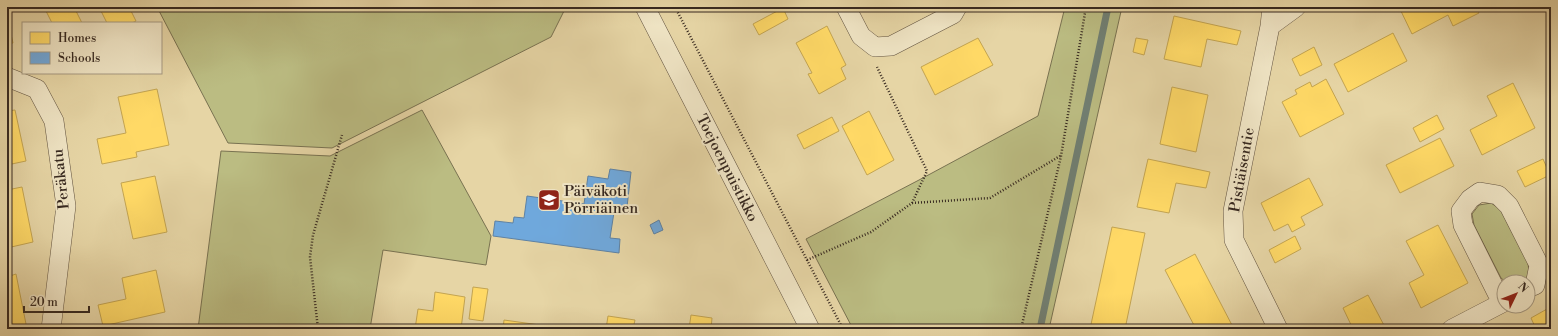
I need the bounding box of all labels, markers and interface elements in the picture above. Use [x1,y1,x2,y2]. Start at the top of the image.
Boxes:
legend [22,22,162,74]
text: Homes [58,31,96,46]
text: Schools [58,51,100,66]
street label: Toejoenpuistikko [692,111,762,225]
street label: Pistiäisentie [1225,126,1259,214]
street label: Peräkatu [48,147,74,210]
place label: Päiväkoti Pörriäinen [564,182,638,218]
school or university icon: Päiväkoti Pörriäinen [536,187,562,213]
north arrow [1496,274,1536,314]
text: N [1514,280,1531,296]
scale bar [24,288,89,314]
text: 20 m [30,295,58,310]

